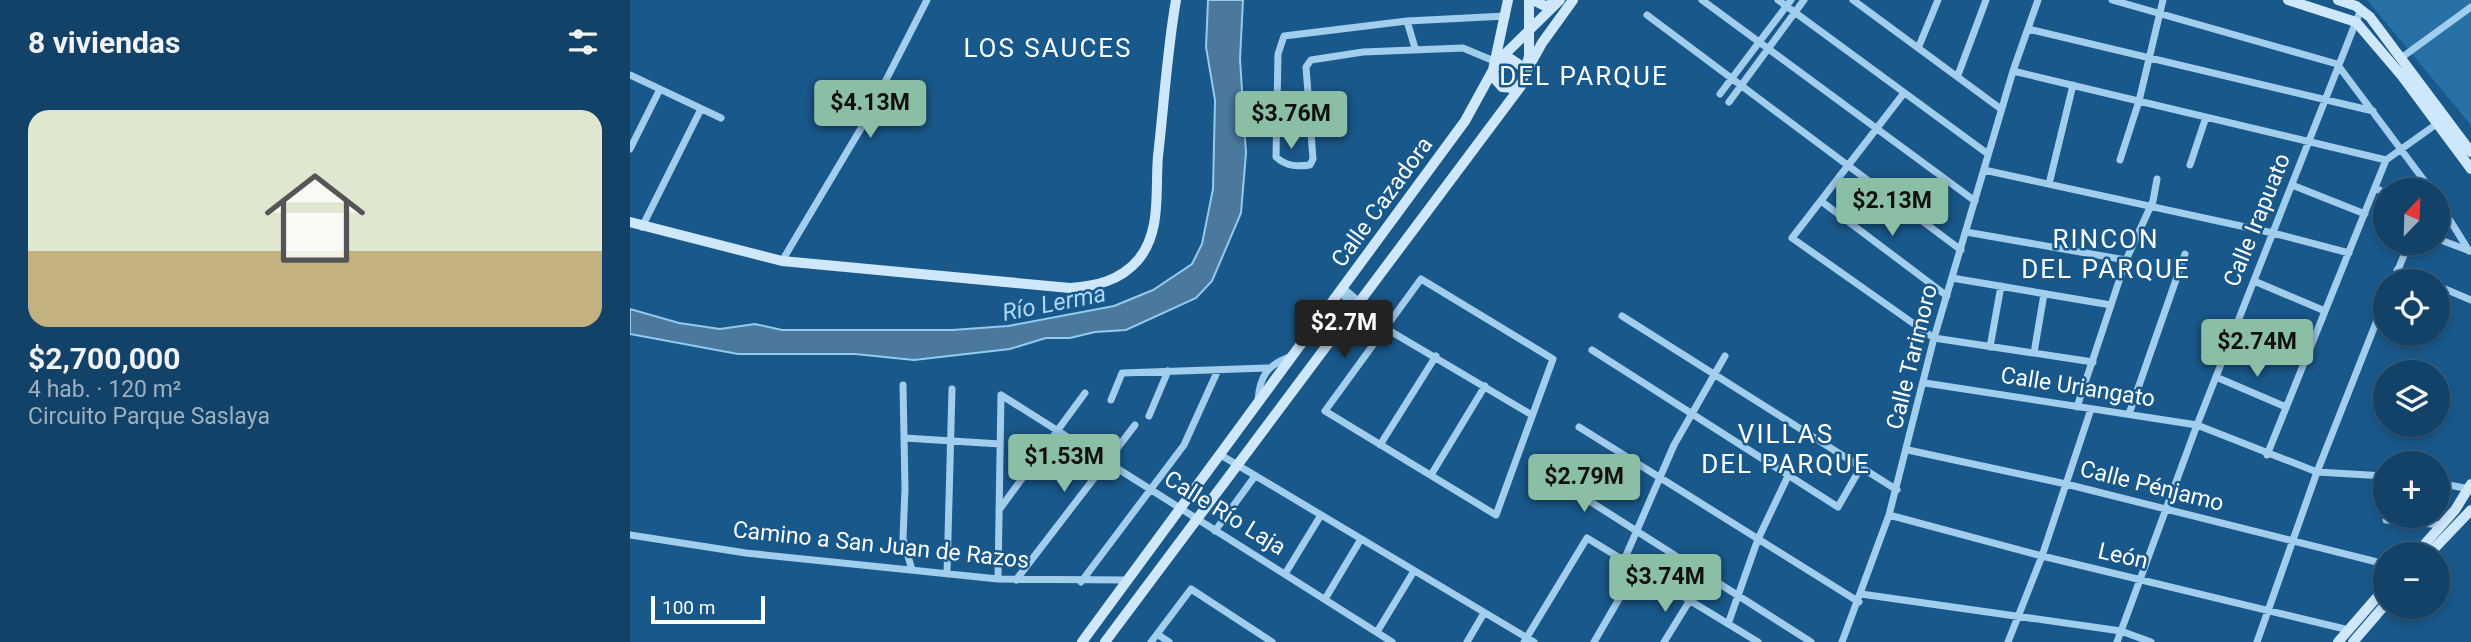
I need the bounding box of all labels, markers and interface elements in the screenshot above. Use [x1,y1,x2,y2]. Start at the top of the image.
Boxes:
icon: filters [564,23,602,61]
text: 8 viviendas [28,25,180,60]
district label: LOS SAUCES [963,33,1133,63]
district label: DEL PARQUE [1499,61,1669,91]
pin: $4.13M [813,80,927,140]
text: $4.13M [830,89,910,116]
pin: $3.76M [1234,92,1348,151]
text: $3.76M [1251,100,1331,127]
street label: Calle Cazadora [1326,132,1438,272]
street label: Calle Irapuato [2218,149,2296,291]
icon: home [252,155,378,281]
pin: $2.13M [1835,178,1949,238]
north arrow [2373,178,2450,256]
map controls [2373,178,2450,619]
text: $2.13M [1852,187,1932,214]
district label: RINCON DEL PARQUE [2021,224,2191,284]
button: locate [2373,269,2450,346]
water label: Río Lerma [1000,279,1108,327]
street label: Calle Tarimoro [1881,282,1943,432]
pin: $2.7M [1295,300,1393,360]
text: $2.7M [1311,309,1377,336]
pin: $2.74M [2200,320,2314,379]
text: $2.74M [2217,328,2297,355]
text: $2,700,000 [28,341,180,376]
button: layers [2373,360,2450,437]
street label: Calle Uriangato [1999,361,2157,413]
text: 4 hab. · 120 m² [28,376,181,403]
text: Circuito Parque Saslaya [28,403,270,430]
district label: VILLAS DEL PARQUE [1701,419,1871,479]
pin: $1.53M [1007,434,1121,494]
text: $1.53M [1024,443,1104,470]
button: + [2373,451,2450,528]
pin: $2.79M [1527,454,1641,514]
street label: Calle Pénjamo [2077,455,2227,517]
text: $2.79M [1544,463,1624,490]
street label: Calle Río Laja [1159,465,1291,561]
street label: Camino a San Juan de Razos [732,516,1030,574]
street label: León [2095,537,2151,575]
button: − [2373,542,2450,619]
pin: $3.74M [1608,554,1722,614]
text: $3.74M [1625,563,1705,590]
scale bar [651,593,765,625]
text: 100 m [662,596,715,619]

